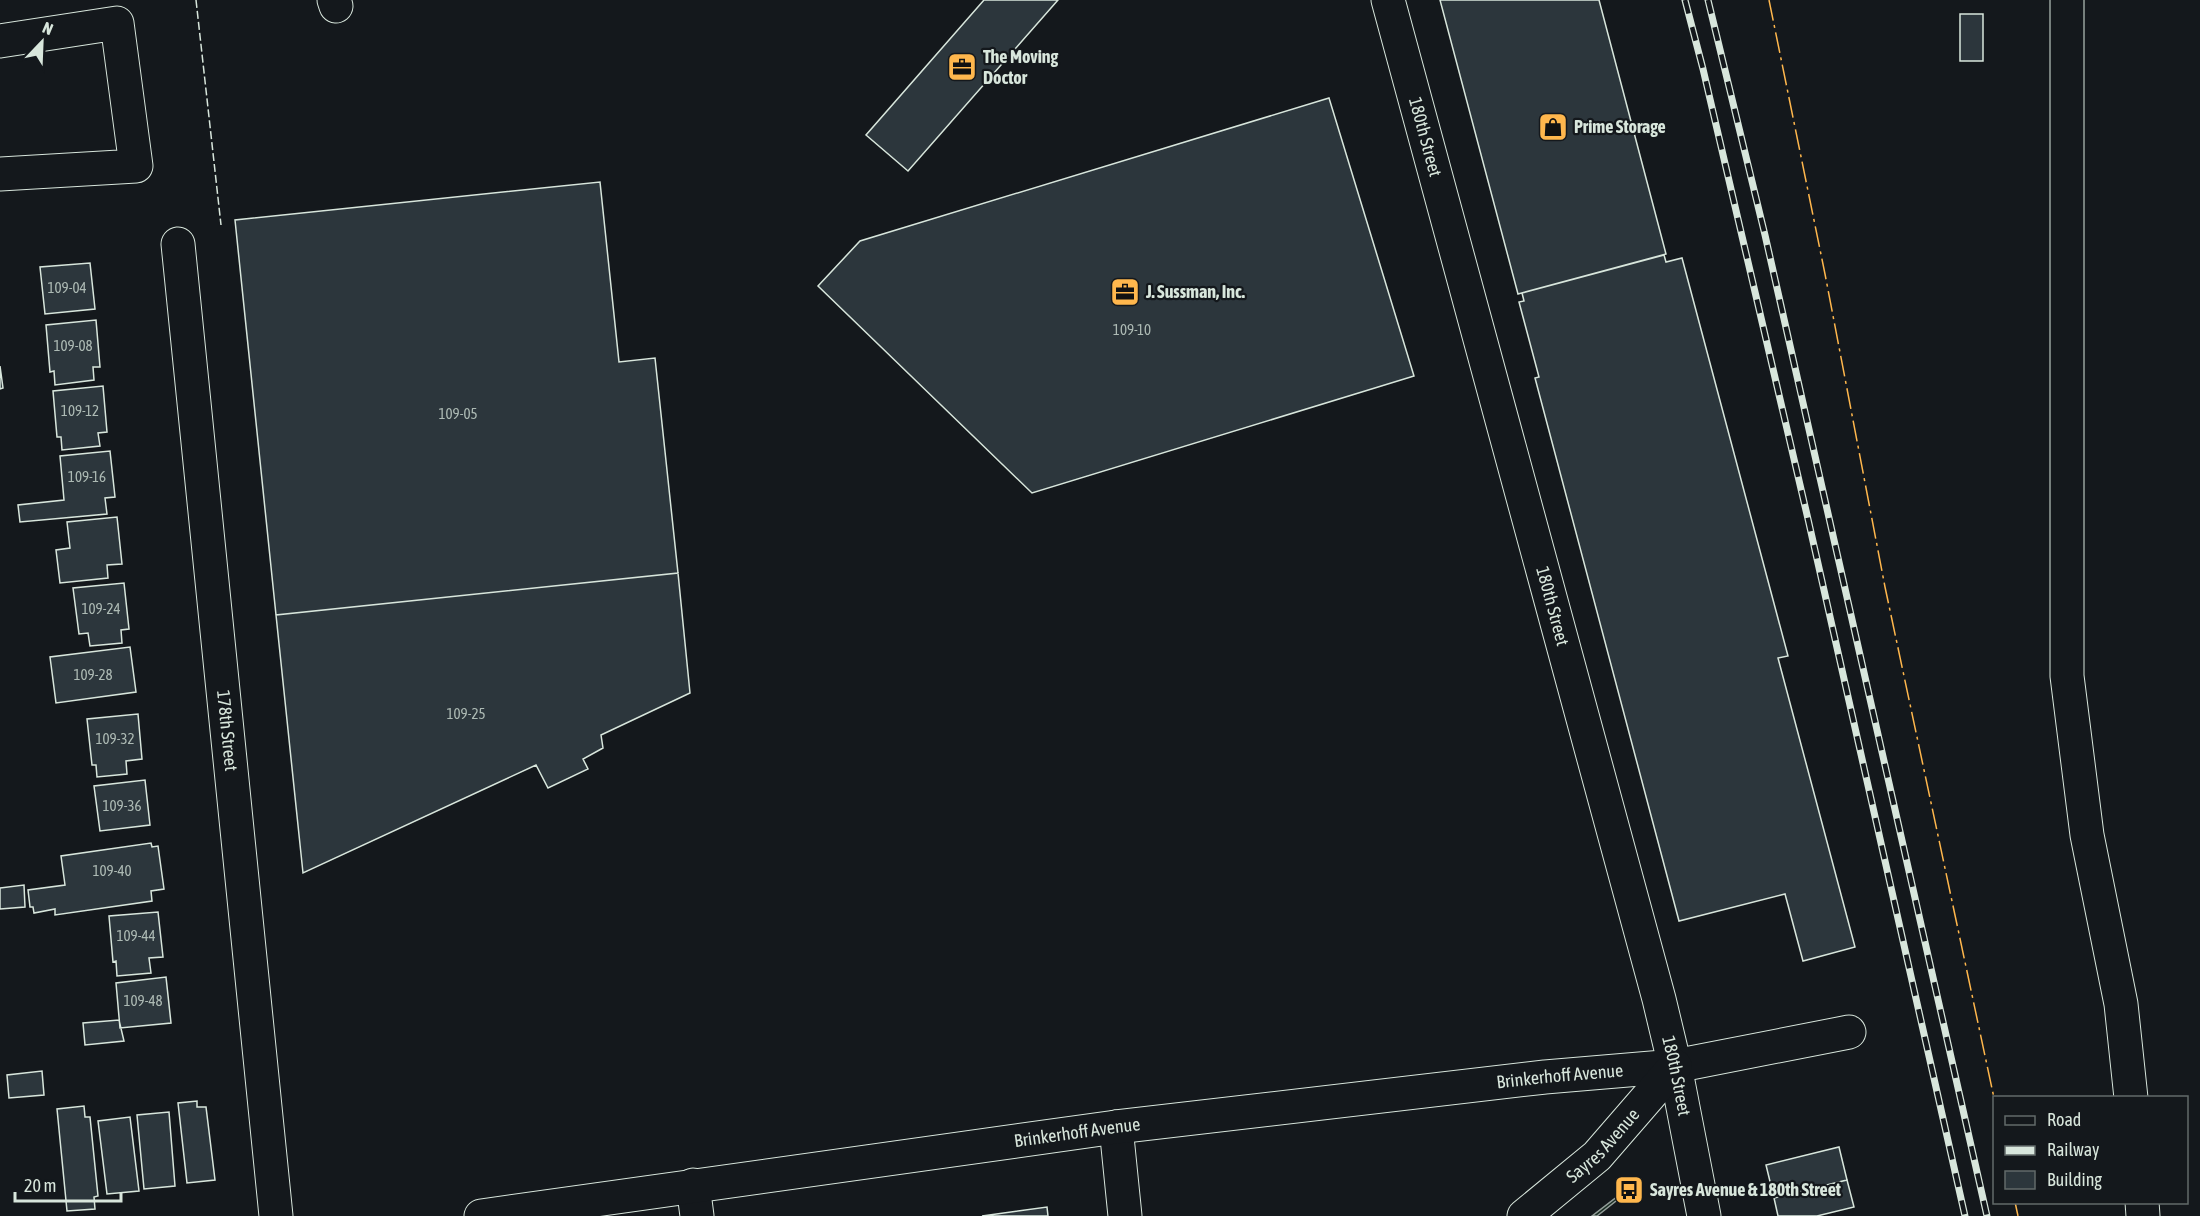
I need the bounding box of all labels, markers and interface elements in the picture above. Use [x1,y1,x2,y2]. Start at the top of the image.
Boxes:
north arrow [12,12,72,72]
text: N [40,18,56,38]
place label: The Moving Doctor [983,46,1059,88]
office icon: The Moving Doctor [946,51,978,83]
street label: 180th Street [1405,95,1446,179]
shop icon: Prime Storage [1537,111,1569,143]
place label: Prime Storage [1574,116,1666,137]
office icon: J. Sussman, Inc. [1109,276,1141,308]
house number: 109-04 [47,279,87,296]
place label: J. Sussman, Inc. [1145,281,1245,302]
house number: 109-10 [1113,321,1151,338]
house number: 109-08 [53,337,93,354]
house number: 109-12 [61,402,99,419]
house number: 109-05 [438,405,478,422]
house number: 109-16 [68,468,106,485]
street label: 180th Street [1532,564,1574,648]
house number: 109-24 [81,600,121,617]
house number: 109-28 [73,666,113,683]
street label: 178th Street [213,689,242,772]
house number: 109-25 [446,705,486,722]
house number: 109-32 [95,730,135,747]
house number: 109-36 [102,797,142,814]
house number: 109-40 [92,862,132,879]
house number: 109-44 [116,927,156,944]
house number: 109-48 [123,992,163,1009]
street label: 180th Street [1658,1034,1695,1118]
street label: Brinkerhoff Avenue [1495,1059,1624,1093]
legend [1993,1096,2188,1204]
street label: Sayres Avenue [1562,1104,1643,1187]
text: Road [2047,1109,2081,1130]
street label: Brinkerhoff Avenue [1013,1113,1141,1151]
text: Railway [2047,1139,2099,1160]
scale bar [15,1165,122,1203]
text: Building [2047,1169,2102,1190]
bus stop icon: Sayres Avenue & 180th Street [1613,1174,1645,1206]
text: 20 m [24,1175,56,1196]
place label: Sayres Avenue & 180th Street [1650,1179,1842,1200]

